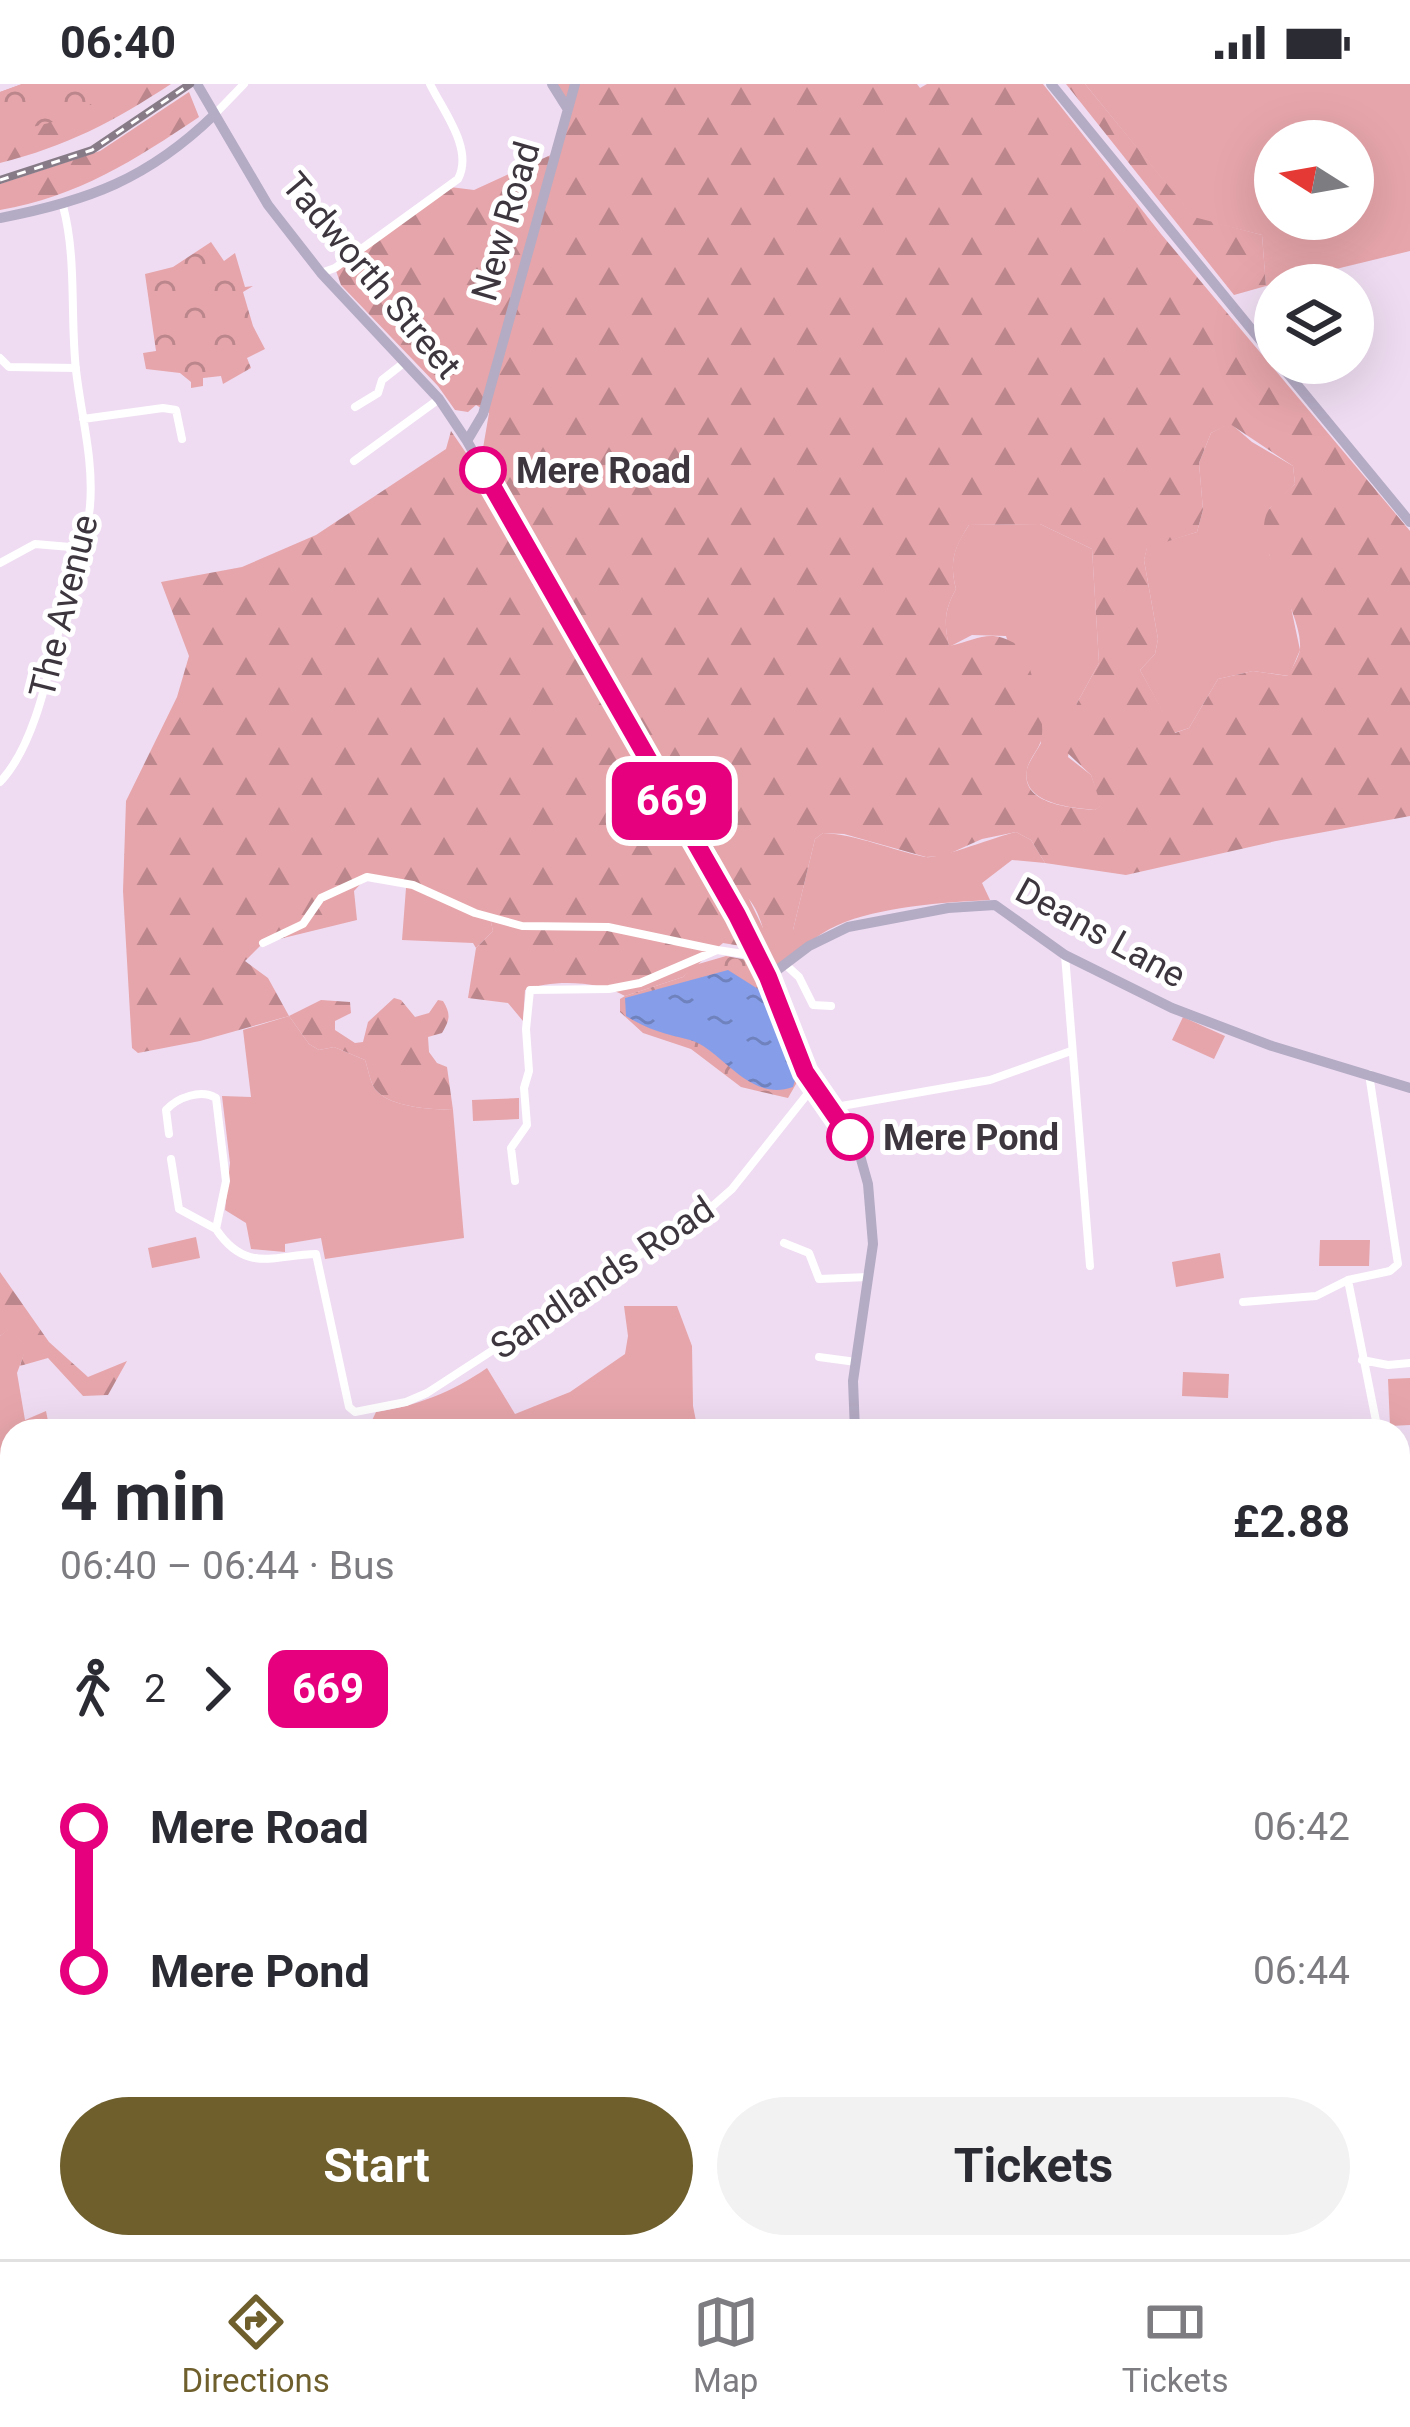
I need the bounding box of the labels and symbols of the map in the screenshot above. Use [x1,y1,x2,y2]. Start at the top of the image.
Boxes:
north arrow [1254,120,1374,240]
street label: New Road [463,137,549,306]
street label: Tadworth Street [273,164,469,387]
marker: Mere Road [461,448,505,492]
place label: Mere Road [516,450,691,492]
street label: The Avenue [21,510,107,702]
line badge: 669 [603,762,741,840]
street label: Deans Lane [1008,869,1193,997]
marker: Mere Pond [828,1115,872,1159]
place label: Mere Pond [883,1117,1059,1159]
street label: Sandlands Road [483,1188,722,1368]

